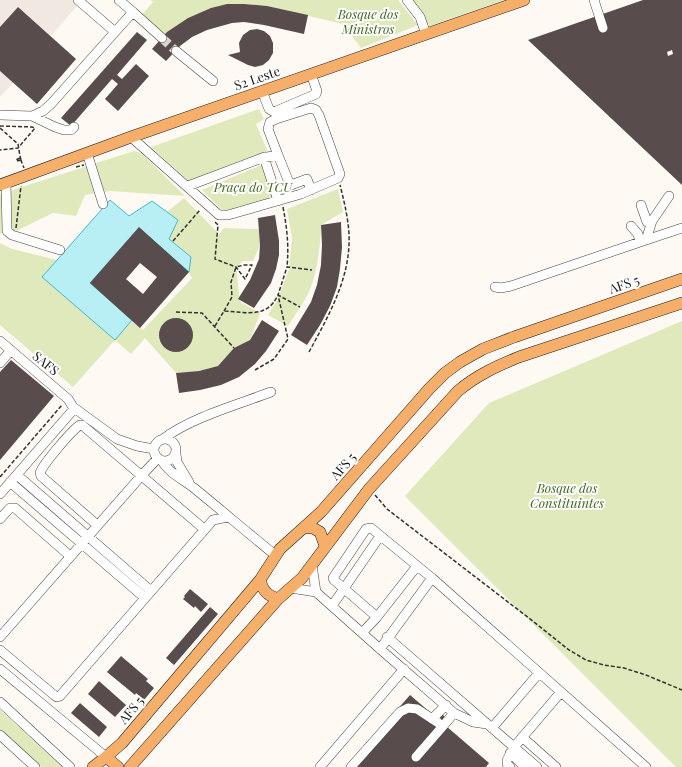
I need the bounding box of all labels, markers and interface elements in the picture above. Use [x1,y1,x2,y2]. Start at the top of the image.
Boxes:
park label: Bosque dos Ministros [337,5,398,37]
street label: S2 Leste [232,62,283,93]
park label: Praça do TCU [213,178,293,195]
street label: AFS 5 [605,270,641,297]
street label: SAFS [30,347,63,379]
street label: AFS 5 [325,448,359,484]
park label: Bosque dos Constituintes [530,479,604,511]
street label: AFS 5 [114,692,147,728]

